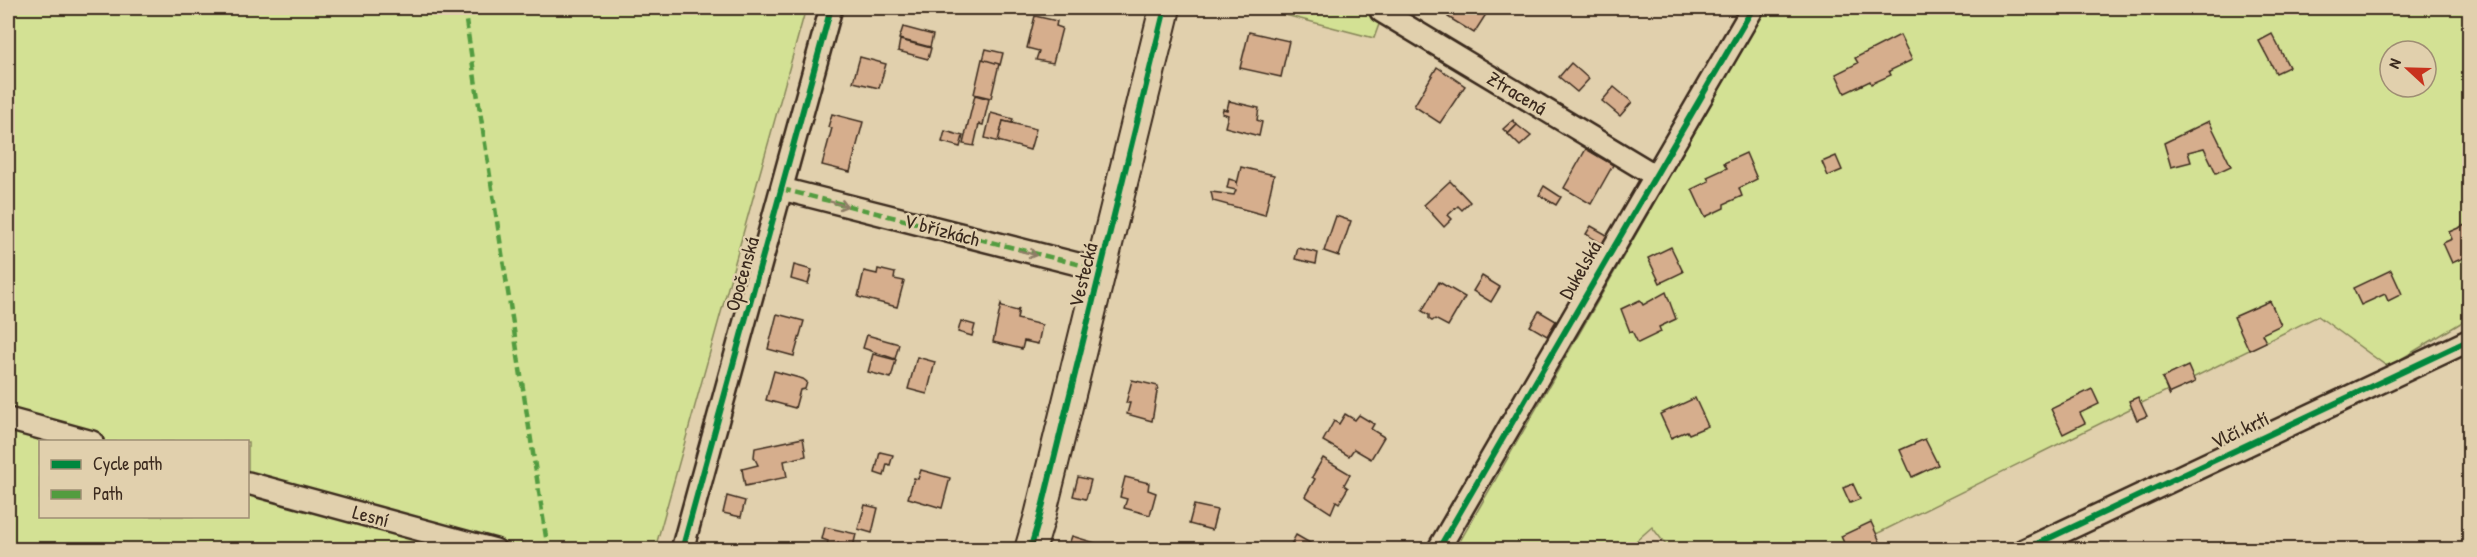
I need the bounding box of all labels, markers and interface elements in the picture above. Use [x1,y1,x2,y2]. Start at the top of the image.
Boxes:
north arrow [2378,39,2438,99]
text: N [2382,55,2406,71]
street label: Ztracená [1482,64,1552,121]
one-way arrow [829,198,848,210]
street label: V břízkách [901,206,983,253]
street label: Opočenská [718,233,765,314]
street label: Dukelská [1552,236,1607,304]
street label: Vestecká [1061,240,1104,310]
one-way arrow [1018,248,1037,259]
street label: Vlčí krtí [2207,404,2273,455]
legend [39,440,249,518]
text: Cycle path [93,451,163,476]
text: Path [93,481,123,506]
street label: Lesní [350,498,392,533]

